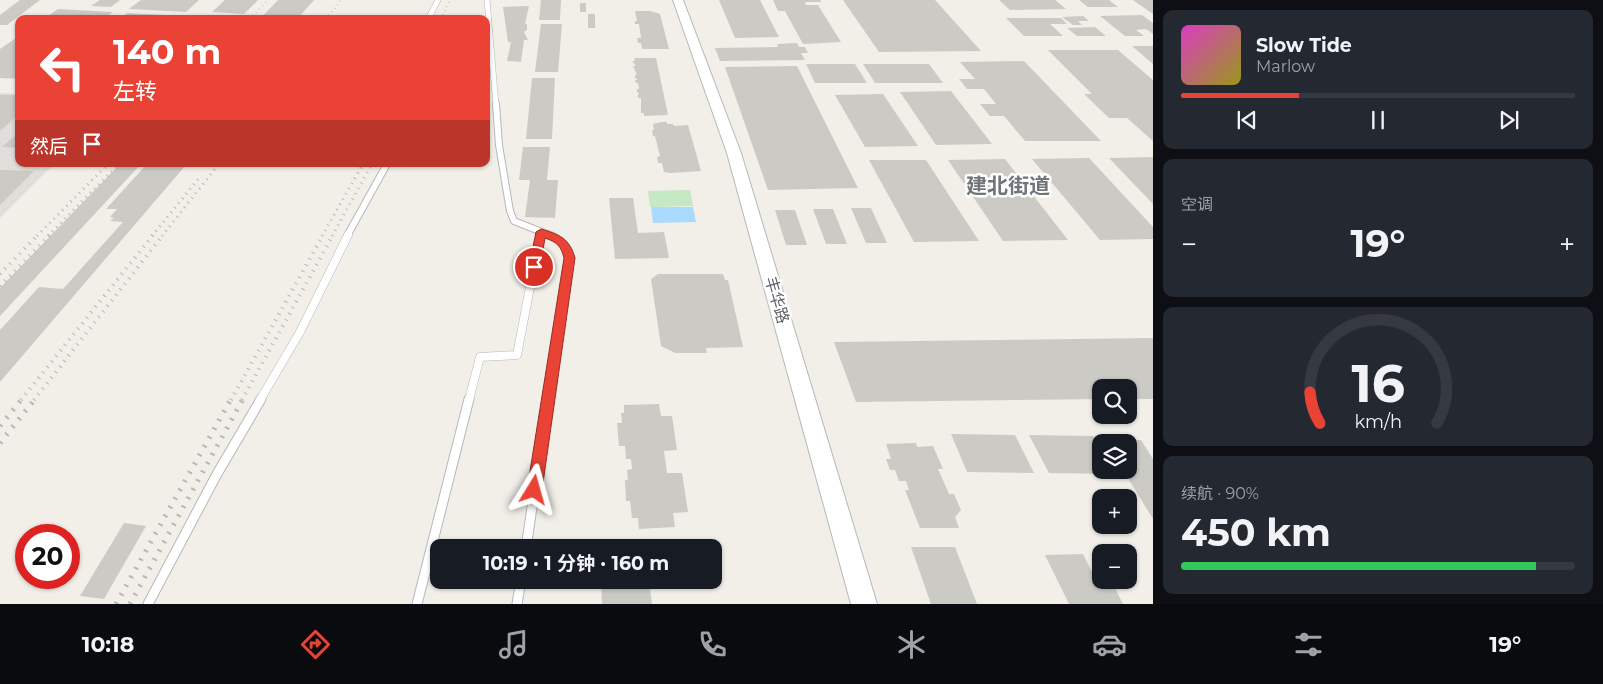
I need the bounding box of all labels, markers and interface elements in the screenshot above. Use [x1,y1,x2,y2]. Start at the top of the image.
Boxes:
text: 140 m [113,30,221,73]
text: Slow Tide [1256,34,1352,57]
icon: left [30,35,95,100]
text: Marlow [1256,57,1315,76]
text: 左转 [113,78,157,105]
icon: previous [1233,106,1261,134]
icon: pause [1364,106,1392,134]
icon: next [1495,106,1523,134]
icon: arrive [78,130,106,158]
text: 然后 [30,135,68,158]
district label: 建北街道 [966,173,1050,198]
text: 空调 [1181,195,1213,214]
text: 19° [1351,220,1406,267]
text: − [1181,227,1197,261]
text: + [1559,227,1575,261]
pin [513,246,555,288]
icon: arrive [520,253,548,281]
street label: 丰华路 [761,274,793,326]
text: 16 [1351,352,1405,415]
map controls [1092,379,1137,589]
button: search [1092,379,1137,424]
text: km/h [1354,411,1402,432]
button: layers [1092,434,1137,479]
position arrow [507,463,559,515]
text: 续航 · 90% [1181,484,1259,503]
button: + [1092,489,1137,534]
text: 450 km [1181,509,1331,556]
speed limit sign: 20 [15,524,80,589]
button: − [1092,544,1137,589]
text: 10:19 · 1 分钟 · 160 m [483,552,669,575]
icon: directions [298,627,333,662]
icon: music [496,627,531,662]
icon: phone [695,627,730,662]
icon: climate [894,627,929,662]
icon: car [1092,627,1127,662]
icon: filters [1291,627,1326,662]
text: 10:18 [82,631,134,658]
text: 19° [1489,631,1521,658]

